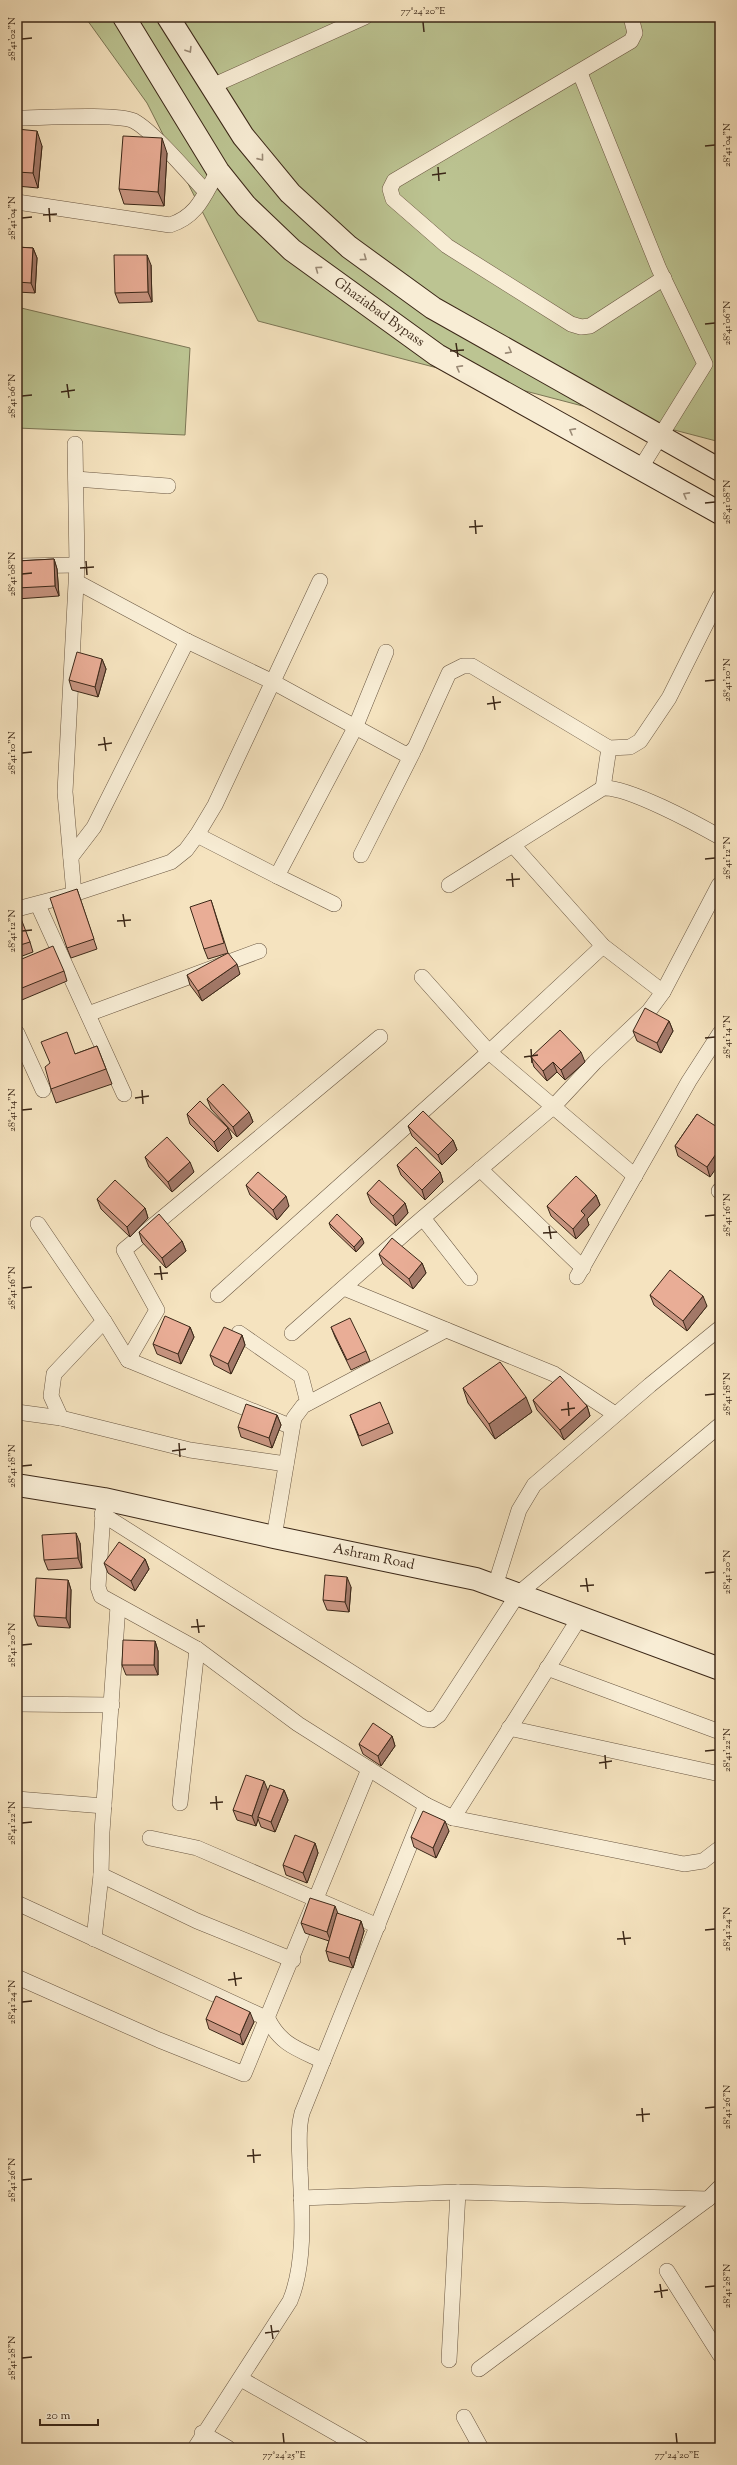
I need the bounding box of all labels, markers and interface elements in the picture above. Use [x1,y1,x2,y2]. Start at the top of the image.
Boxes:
text: 77°24'20"E [401,4,445,19]
text: 28°41'02"N [5,17,20,61]
one-way arrow [184,46,192,53]
text: 28°41'04"N [720,123,735,167]
one-way arrow [257,153,264,161]
text: 28°41'04"N [5,196,20,240]
one-way arrow [360,253,367,260]
one-way arrow [316,267,323,274]
street label: Ghaziabad Bypass [329,273,428,352]
text: 28°41'06"N [720,301,735,345]
one-way arrow [505,346,512,353]
one-way arrow [456,365,463,372]
text: 28°41'06"N [5,374,20,418]
one-way arrow [569,429,576,436]
text: 28°41'08"N [720,480,735,524]
one-way arrow [683,492,690,499]
text: 28°41'08"N [5,552,20,596]
text: 28°41'10"N [720,658,735,702]
text: 28°41'10"N [5,731,20,775]
text: 28°41'12"N [720,837,735,879]
text: 28°41'12"N [5,910,20,952]
text: 28°41'14"N [720,1015,735,1059]
text: 28°41'14"N [5,1088,20,1132]
text: 28°41'16"N [720,1193,735,1237]
text: 28°41'16"N [5,1266,20,1310]
text: 28°41'18"N [720,1372,735,1416]
text: 28°41'18"N [5,1444,20,1488]
street label: Ashram Road [331,1539,416,1576]
text: 28°41'20"N [720,1550,735,1594]
text: 28°41'20"N [5,1623,20,1667]
text: 28°41'22"N [720,1728,735,1772]
text: 28°41'22"N [5,1801,20,1845]
text: 28°41'24"N [720,1907,735,1951]
text: 28°41'24"N [5,1980,20,2024]
text: 28°41'26"N [720,2085,735,2129]
text: 28°41'26"N [5,2158,20,2202]
text: 28°41'28"N [720,2264,735,2308]
text: 28°41'28"N [5,2336,20,2380]
scale bar [40,2401,98,2427]
text: 20 m [46,2407,71,2425]
text: 77°24'25"E [262,2448,306,2463]
text: 77°24'20"E [655,2448,699,2463]

